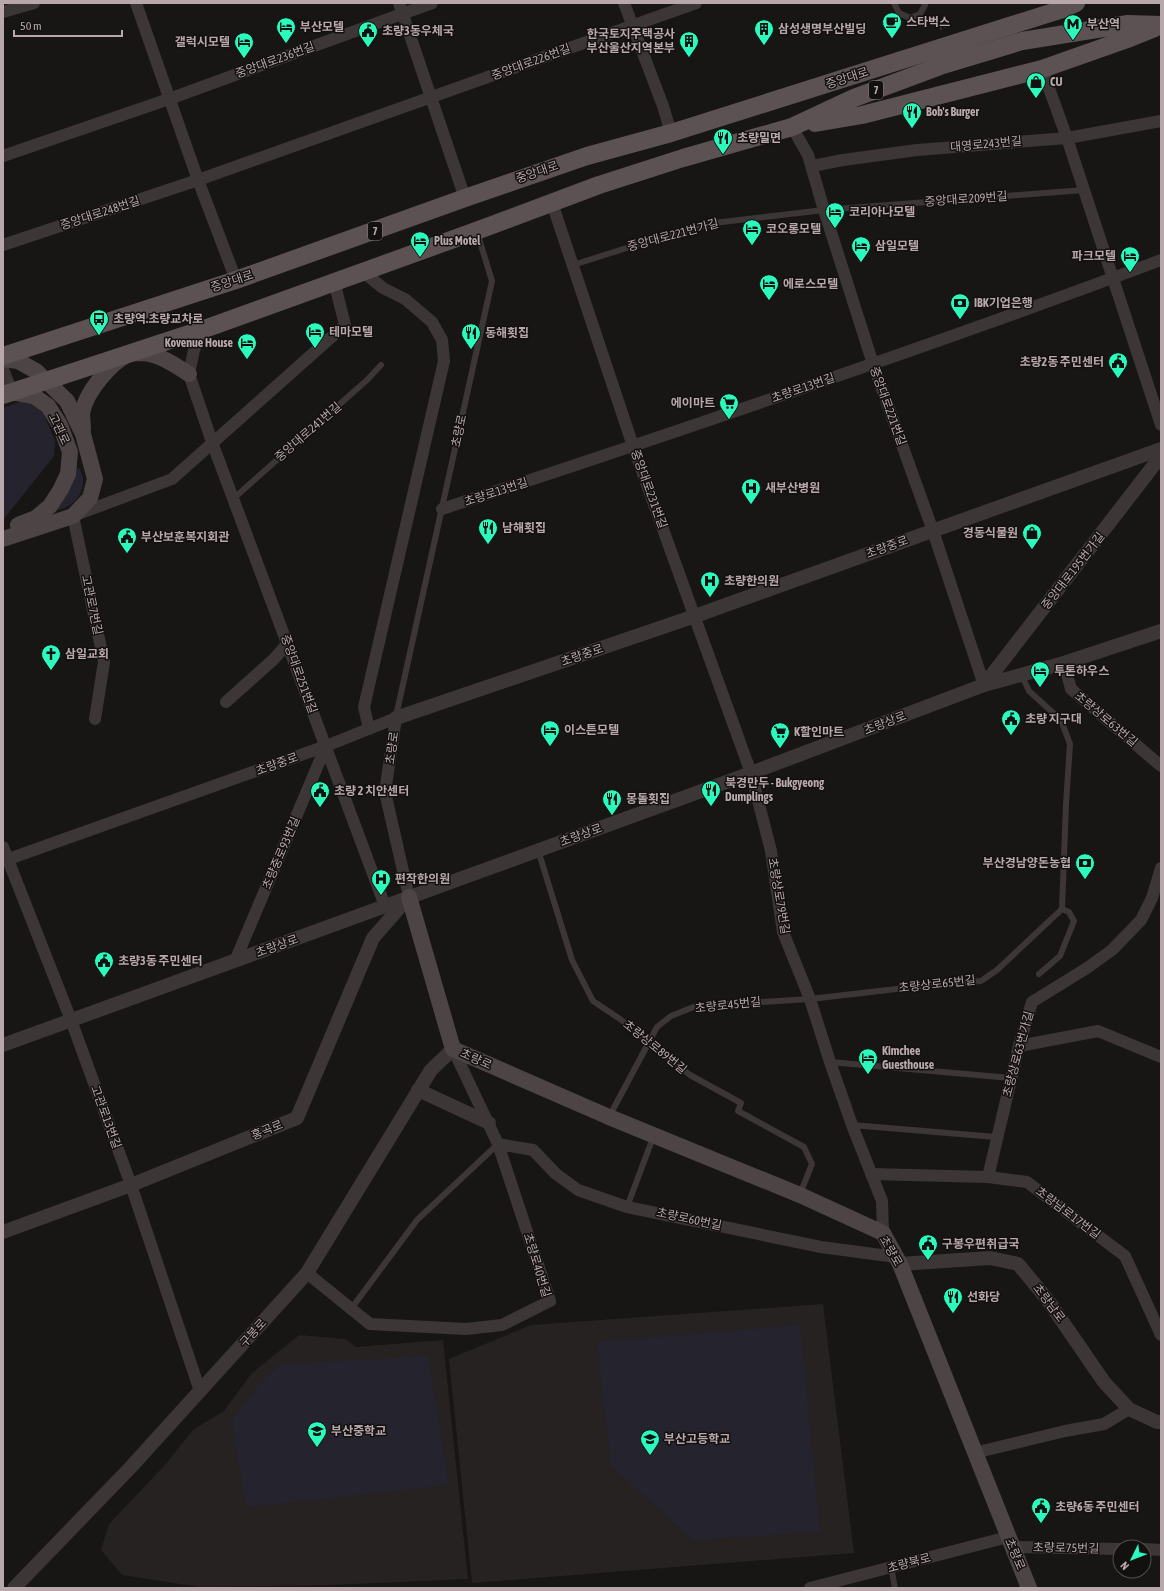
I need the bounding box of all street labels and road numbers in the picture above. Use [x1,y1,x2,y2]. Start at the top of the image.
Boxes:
street label: 중앙대로236번길 [234,39,316,81]
street label: 중앙대로226번길 [490,41,572,83]
street label: 중앙대로 [824,65,870,91]
road number: 7 [869,81,883,99]
street label: 대영로243번길 [949,134,1023,154]
street label: 중앙대로 [514,158,560,186]
street label: 중앙대로209번길 [924,189,1008,209]
street label: 중앙대로248번길 [58,193,142,233]
street label: 중앙대로221번가길 [626,216,720,254]
road number: 7 [368,222,382,240]
street label: 중앙대로 [209,268,255,294]
street label: 중앙대로221번길 [867,365,909,447]
street label: 초량로13번길 [769,371,837,405]
street label: 중앙대로241번길 [272,399,344,465]
street label: 고관로 [45,411,73,447]
street label: 초량로 [449,413,469,449]
street label: 중앙대로231번길 [628,448,670,530]
street label: 초량로13번길 [462,475,530,509]
street label: 중앙대로195번가길 [1038,530,1108,612]
street label: 초량중로 [864,533,910,561]
street label: 고관로7번길 [79,574,105,636]
street label: 중앙대로251번길 [278,633,320,715]
street label: 초량중로 [559,641,605,669]
street label: 초량상로63번길 [1072,689,1140,749]
street label: 초량상로 [862,709,908,737]
street label: 초량로 [383,731,401,765]
street label: 초량중로 [254,750,300,778]
street label: 초량중로93번길 [259,815,303,891]
street label: 초량상로 [558,821,604,849]
street label: 초량상로79번길 [765,857,793,935]
street label: 초량상로 [254,932,300,960]
street label: 초량상로65번길 [898,973,976,995]
street label: 초량로45번길 [694,995,762,1015]
street label: 초량상로63번가길 [1000,1009,1036,1099]
street label: 초량상로89번길 [620,1017,690,1077]
street label: 초량로 [458,1046,494,1072]
street label: 고관로13번길 [88,1083,124,1151]
street label: 홍곡로 [249,1117,285,1143]
street label: 초량남로17번길 [1033,1184,1103,1242]
street label: 초량로60번길 [655,1205,723,1233]
street label: 초량로40번길 [521,1231,553,1299]
street label: 초량로 [877,1233,905,1269]
street label: 초량남로 [1030,1281,1068,1325]
street label: 구봉로 [237,1316,269,1350]
street label: 초량로 [1002,1536,1028,1572]
street label: 초량로75번길 [1033,1540,1099,1556]
street label: 초량북로 [886,1551,932,1575]

